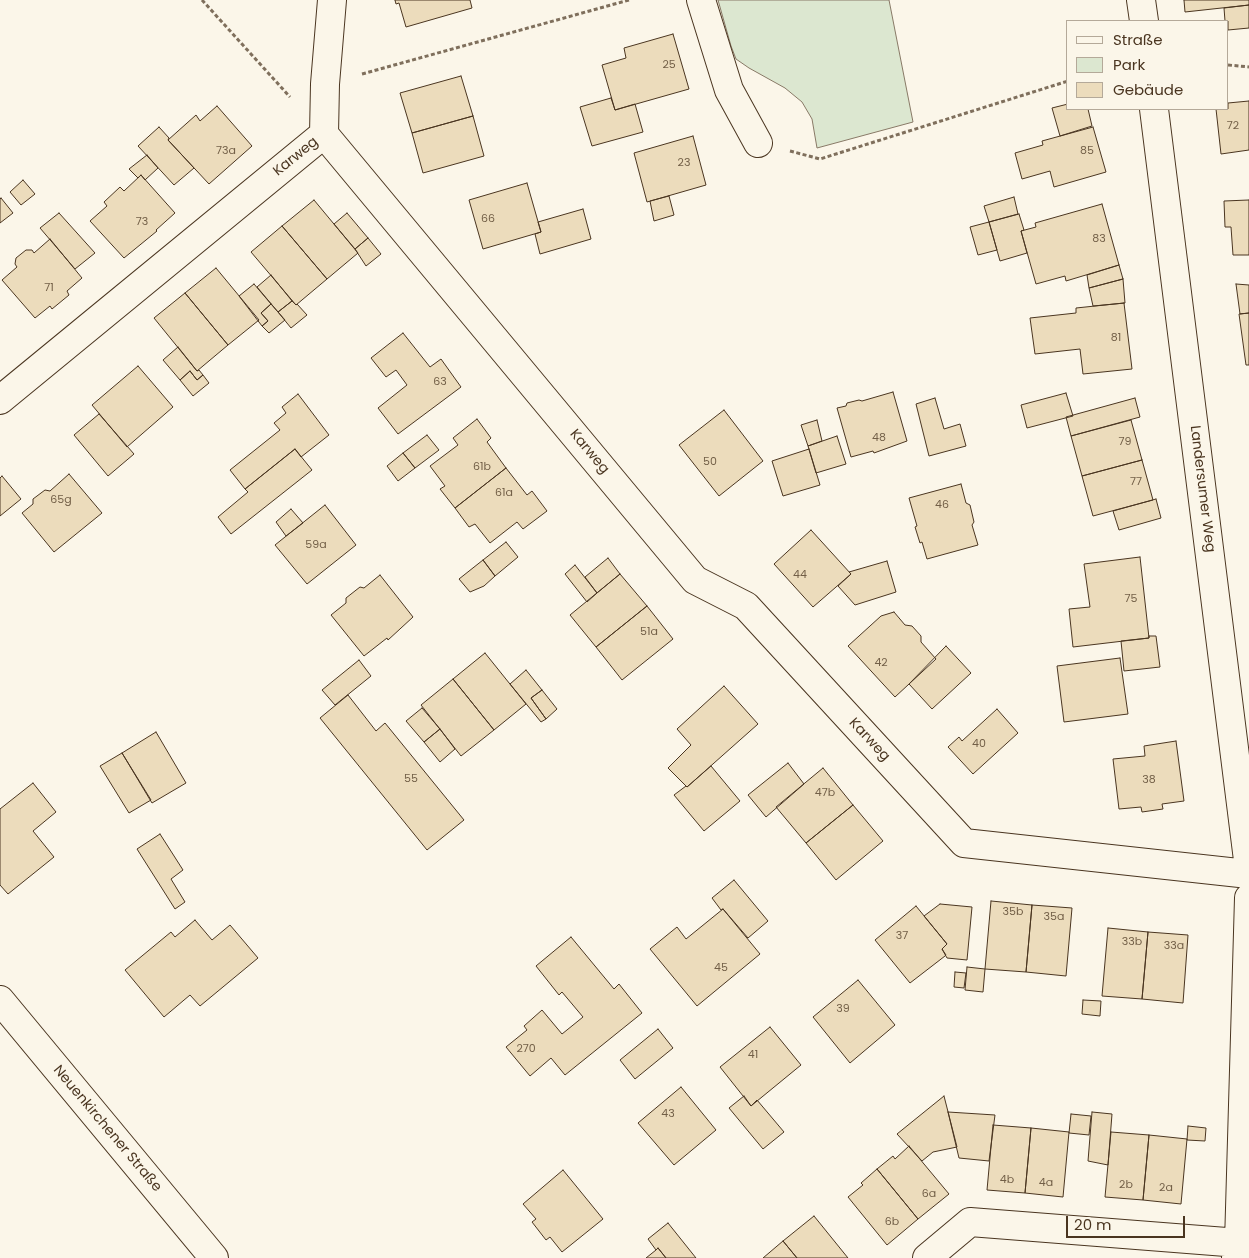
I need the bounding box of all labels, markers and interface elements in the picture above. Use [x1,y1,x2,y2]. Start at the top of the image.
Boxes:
legend [1066,20,1229,110]
text: Straße [1113,29,1163,50]
text: Park [1113,54,1145,75]
house number: 25 [662,58,676,72]
text: Gebäude [1113,79,1183,100]
house number: 72 [1227,119,1239,133]
street label: Karweg [270,134,322,180]
house number: 73a [216,144,236,158]
house number: 85 [1080,144,1094,158]
house number: 23 [678,156,690,170]
house number: 66 [481,212,495,226]
house number: 73 [136,215,148,229]
house number: 83 [1092,232,1106,246]
house number: 71 [44,281,54,295]
house number: 81 [1111,331,1121,345]
house number: 63 [433,375,447,389]
street label: Landersumer Weg [1186,424,1218,554]
street label: Karweg [566,426,612,478]
house number: 48 [872,431,886,445]
house number: 79 [1119,435,1131,449]
house number: 50 [703,455,717,469]
house number: 61b [473,460,491,474]
house number: 77 [1130,475,1142,489]
house number: 61a [495,486,513,500]
house number: 65g [50,493,72,507]
house number: 46 [935,498,949,512]
house number: 59a [305,538,327,552]
house number: 44 [793,568,807,582]
house number: 75 [1125,592,1137,606]
house number: 51a [640,625,658,639]
house number: 42 [874,656,888,670]
street label: Karweg [845,715,893,765]
house number: 40 [972,737,986,751]
house number: 55 [404,772,418,786]
house number: 38 [1142,773,1156,787]
house number: 47b [815,786,835,800]
house number: 35b [1003,905,1023,919]
house number: 35a [1044,910,1064,924]
house number: 37 [896,929,908,943]
house number: 33b [1122,935,1142,949]
house number: 33a [1164,939,1184,953]
house number: 45 [714,961,728,975]
house number: 39 [836,1002,850,1016]
house number: 270 [516,1042,536,1056]
house number: 41 [748,1048,758,1062]
street label: Neuenkirchener Straße [49,1062,165,1196]
house number: 43 [661,1107,675,1121]
house number: 4b [1000,1173,1014,1187]
house number: 4a [1039,1176,1053,1190]
house number: 2b [1119,1178,1133,1192]
house number: 2a [1159,1181,1173,1195]
house number: 6a [922,1187,936,1201]
scale bar [1069,1206,1188,1238]
text: 20 m [1074,1214,1112,1235]
house number: 6b [885,1215,899,1229]

